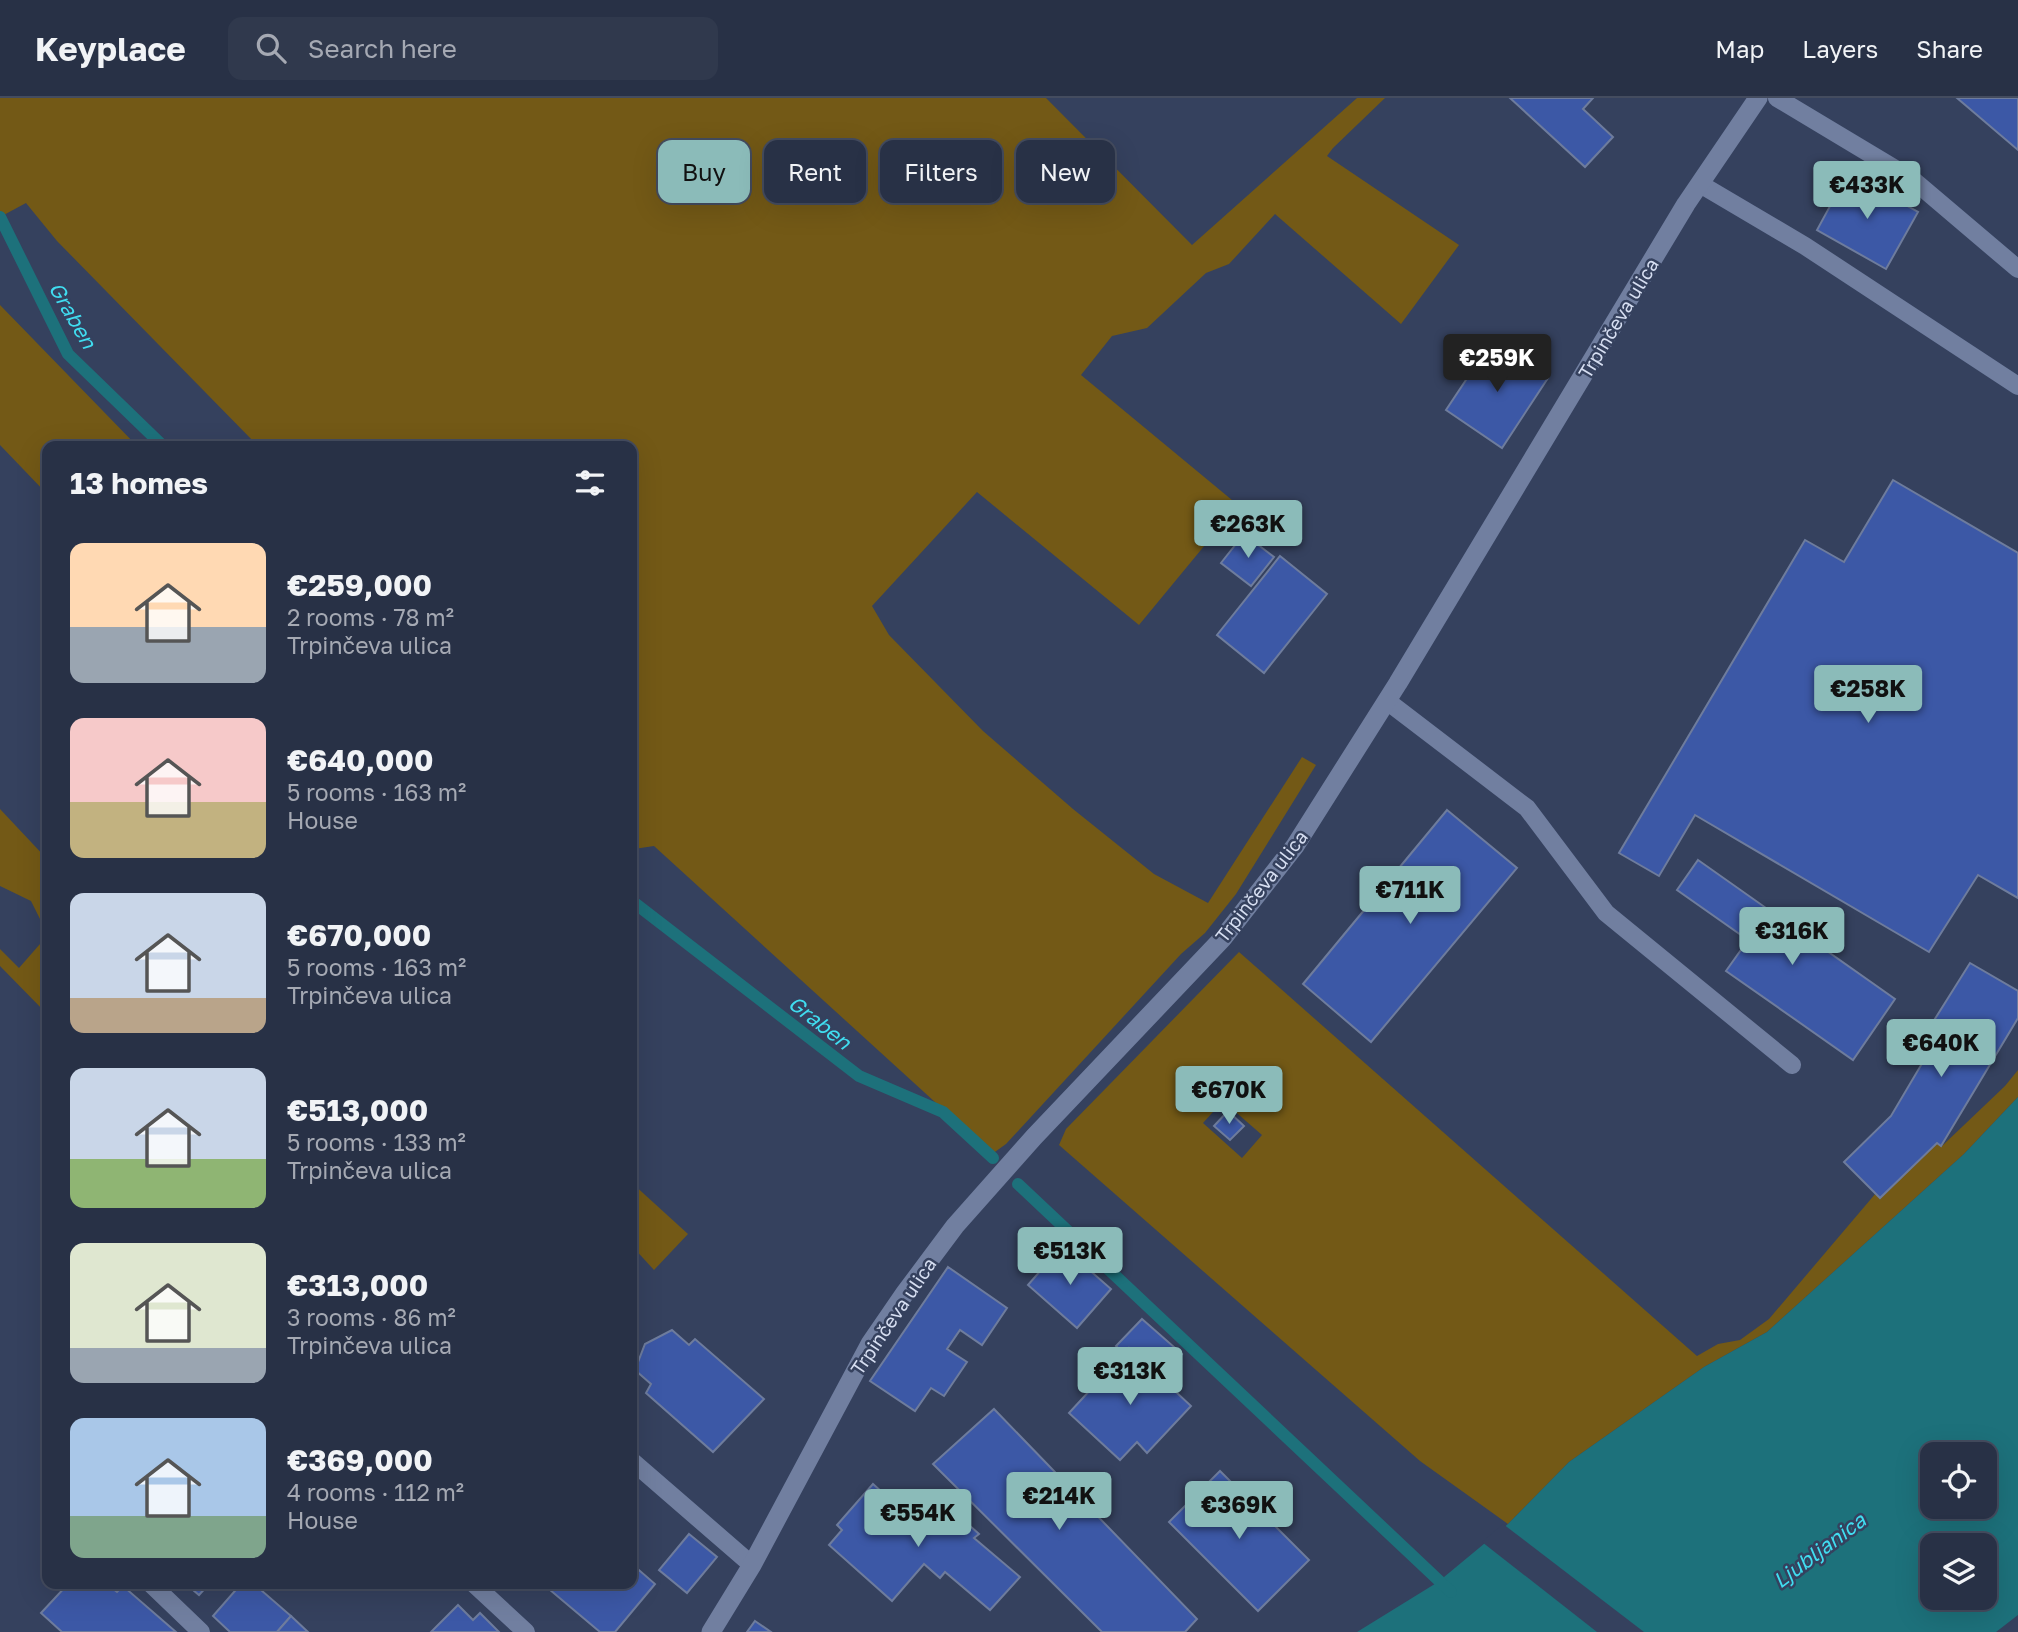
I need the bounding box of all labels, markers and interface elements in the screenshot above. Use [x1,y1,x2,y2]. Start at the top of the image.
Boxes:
search box [228,17,718,80]
text: Keyplace [35,29,186,68]
icon: search [252,29,290,67]
text: Search here [308,33,457,64]
text: Map [1715,34,1764,63]
text: Layers [1802,34,1878,63]
text: Share [1916,34,1983,63]
chip: Buy [658,140,750,203]
chip: Rent [764,140,866,203]
chip: Filters [880,140,1002,203]
chip: New [1016,140,1115,203]
pin: €433K [1818,162,1916,221]
text: €433K [1829,170,1905,198]
street label: Trpinčeva ulica [1573,254,1663,382]
water label: Graben [44,277,103,354]
pin: €259K [1448,334,1546,394]
text: €259K [1459,343,1535,371]
icon: filters [571,464,609,502]
text: 13 homes [70,465,208,501]
pin: €263K [1199,500,1297,560]
text: €263K [1210,509,1286,537]
text: €259,000 [287,567,432,603]
icon: home [126,571,210,655]
text: 2 rooms · 78 m² [287,603,454,631]
text: Trpinčeva ulica [287,631,452,659]
pin: €258K [1819,666,1917,725]
text: €258K [1830,674,1906,702]
text: €640,000 [287,742,434,778]
icon: home [126,746,210,830]
text: 5 rooms · 163 m² [287,778,466,806]
text: House [287,806,358,834]
street label: Trpinčeva ulica [1210,825,1312,947]
pin: €711K [1361,866,1459,926]
text: €711K [1375,875,1445,903]
pin: €316K [1743,908,1841,967]
text: €316K [1755,916,1829,944]
text: €670,000 [287,917,431,953]
icon: home [126,921,210,1005]
text: 5 rooms · 163 m² [287,953,466,981]
text: Trpinčeva ulica [287,981,452,1009]
water label: Graben [783,989,857,1055]
pin: €640K [1892,1020,1990,1079]
text: €640K [1903,1028,1979,1056]
pin: €670K [1180,1066,1278,1126]
text: €670K [1192,1075,1266,1103]
text: €513,000 [287,1092,428,1128]
icon: home [126,1096,210,1180]
text: 5 rooms · 133 m² [287,1128,466,1156]
text: Trpinčeva ulica [287,1156,452,1184]
pin: €513K [1021,1228,1119,1287]
text: €513K [1034,1236,1106,1264]
street label: Trpinčeva ulica [845,1253,941,1379]
text: €313,000 [287,1267,428,1303]
icon: home [126,1271,210,1355]
text: 3 rooms · 86 m² [287,1303,456,1331]
text: Trpinčeva ulica [287,1331,452,1359]
pin: €313K [1081,1348,1179,1407]
text: €313K [1094,1356,1166,1384]
text: €369,000 [287,1442,433,1478]
map controls [1920,1442,1997,1610]
button: locate [1920,1442,1997,1519]
icon: home [126,1446,210,1530]
pin: €214K [1010,1472,1108,1532]
text: 4 rooms · 112 m² [287,1478,464,1506]
text: €214K [1022,1481,1096,1509]
pin: €369K [1190,1482,1288,1541]
pin: €554K [869,1490,967,1549]
text: €369K [1201,1490,1277,1518]
text: €554K [880,1498,956,1526]
text: House [287,1506,358,1534]
water label: Ljubljanica [1768,1506,1871,1593]
button: layers [1920,1533,1997,1610]

